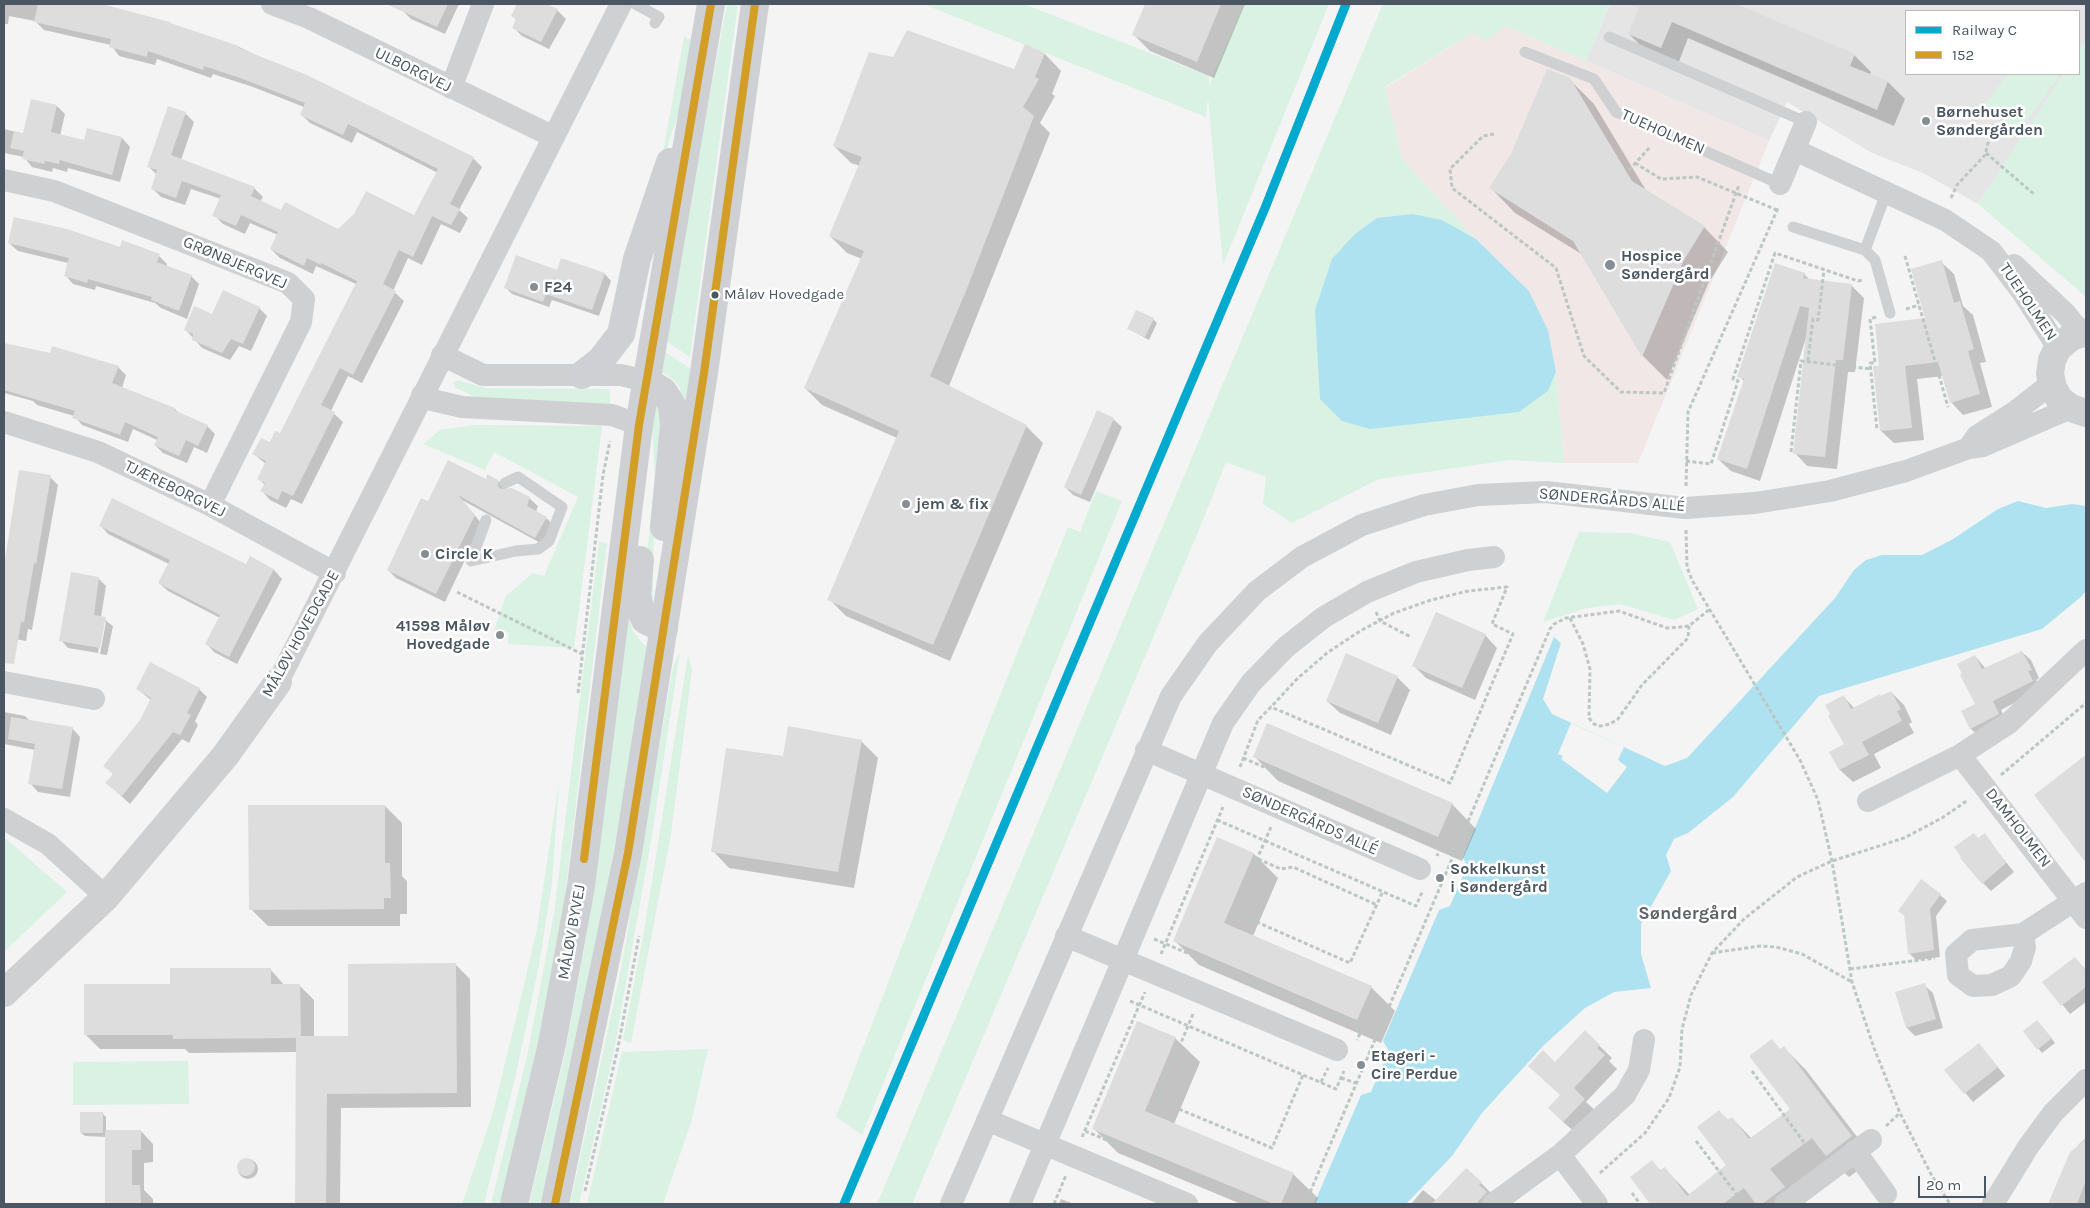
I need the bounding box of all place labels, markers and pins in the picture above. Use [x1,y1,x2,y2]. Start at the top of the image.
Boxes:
place label: Børnehuset Søndergården [1936,102,2043,140]
marker: Børnehuset Søndergården [1920,115,1932,127]
place label: Hospice Søndergård [1621,246,1709,284]
marker: Hospice Søndergård [1603,258,1617,272]
place label: F24 [544,277,572,297]
marker: F24 [528,281,540,293]
place label: Måløv Hovedgade [724,286,844,304]
marker: Måløv Hovedgade [710,290,720,300]
place label: jem & fix [916,494,989,514]
marker: jem & fix [900,498,912,510]
place label: Circle K [435,544,493,564]
marker: Circle K [419,548,431,560]
place label: 41598 Måløv Hovedgade [396,616,490,654]
marker: 41598 Måløv Hovedgade [494,629,506,641]
place label: Sokkelkunst i Søndergård [1450,859,1548,897]
marker: Sokkelkunst i Søndergård [1434,872,1446,884]
place label: Etageri - Cire Perdue [1371,1046,1458,1084]
marker: Etageri - Cire Perdue [1355,1059,1367,1071]

